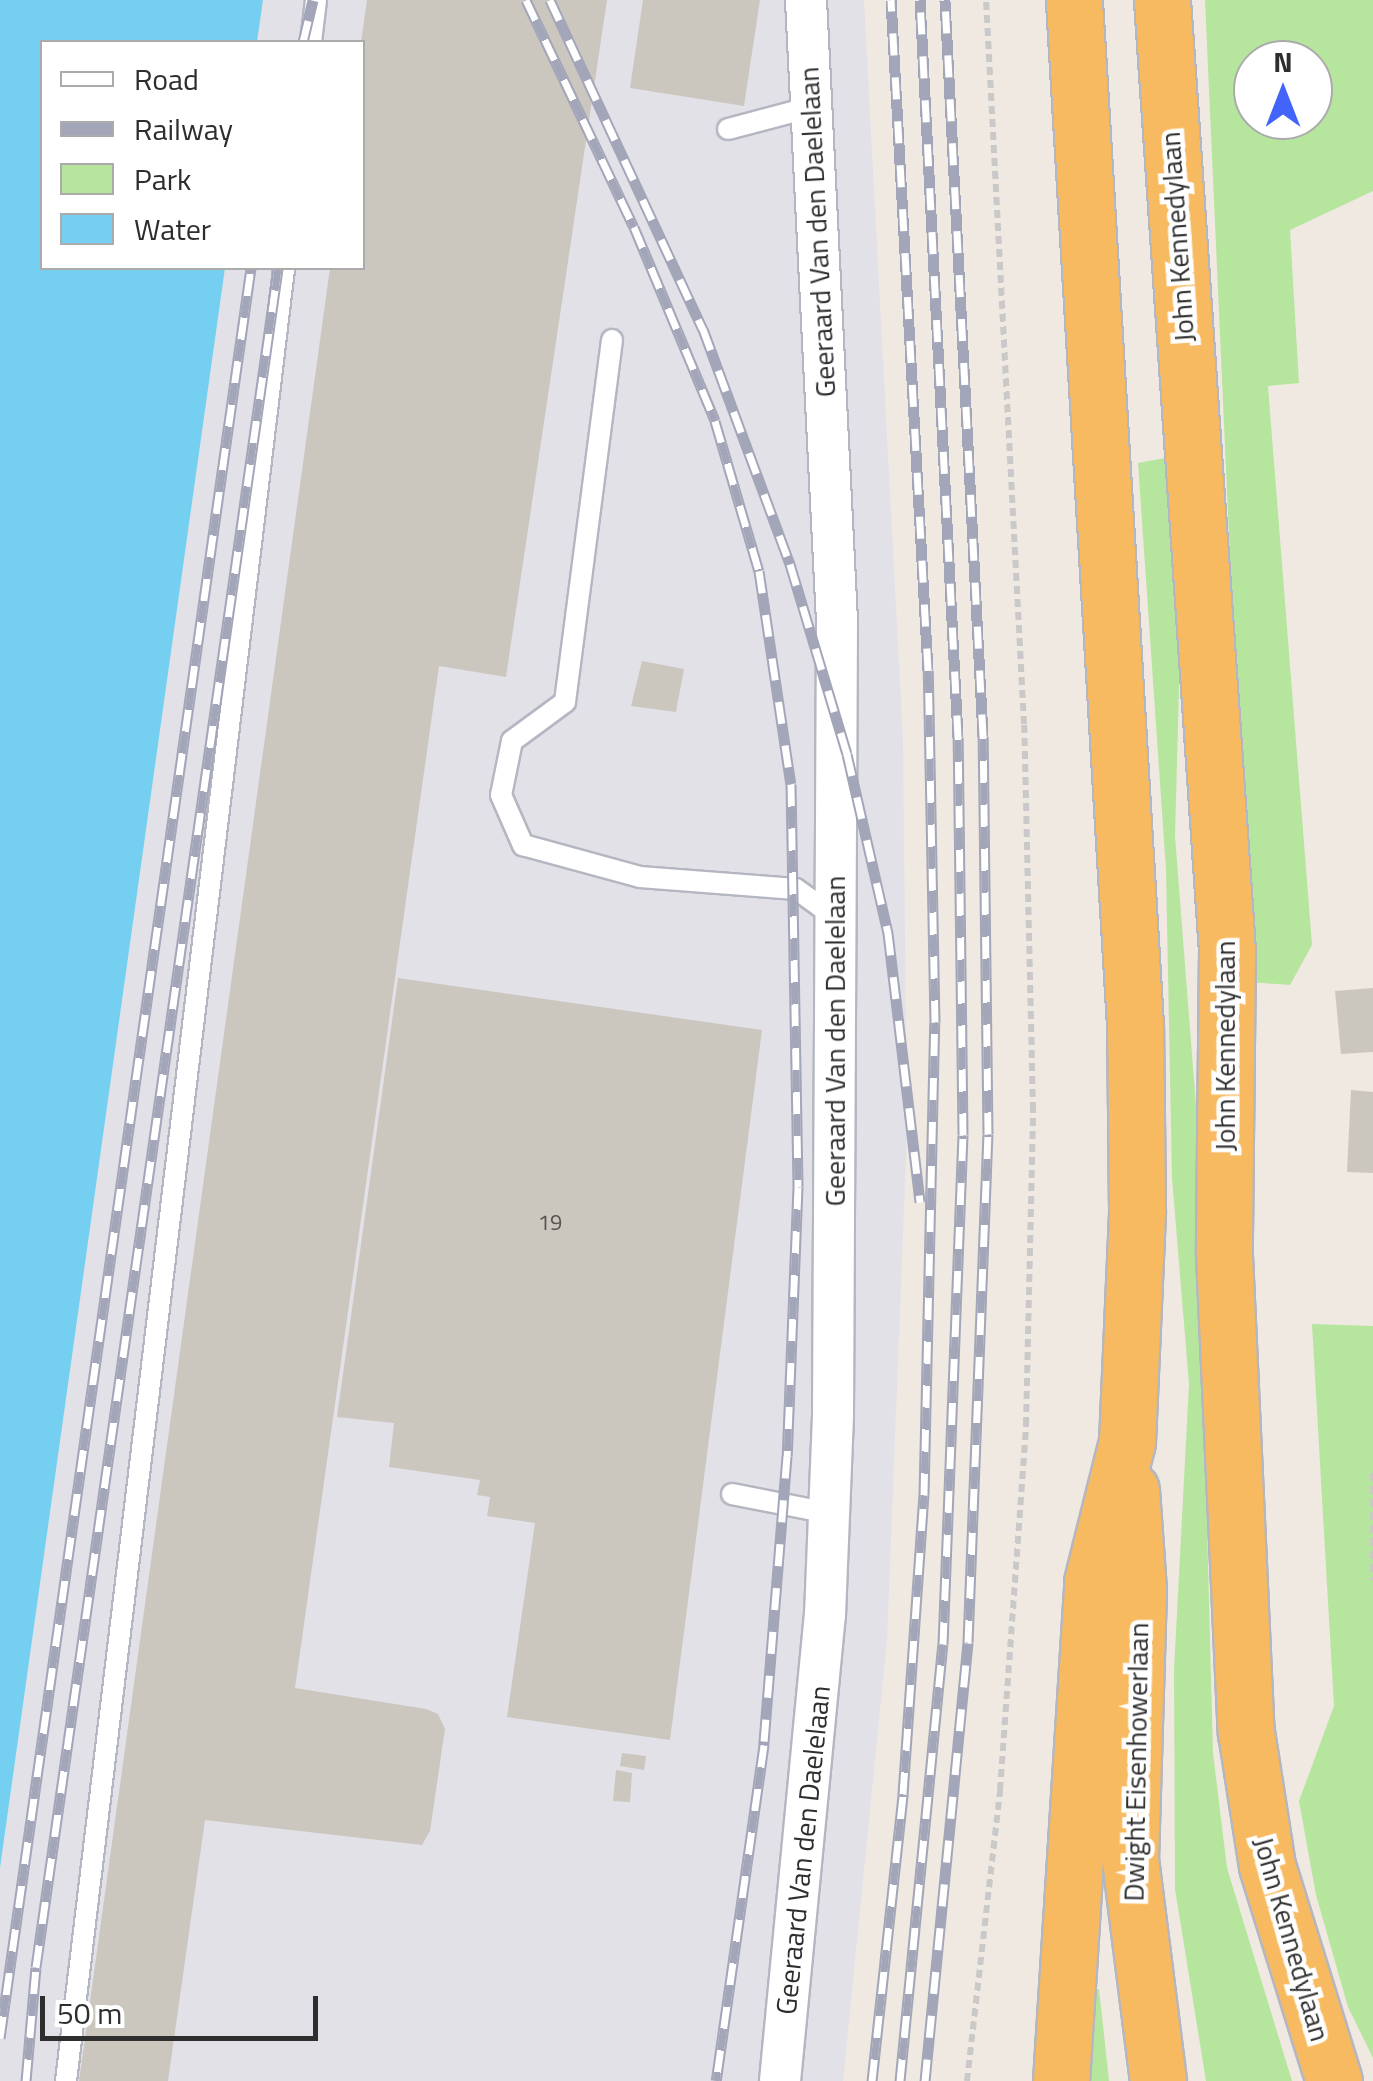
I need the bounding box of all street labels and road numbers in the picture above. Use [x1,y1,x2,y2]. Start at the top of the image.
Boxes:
street label: Geeraard Van den Daelelaan [792,66,842,398]
street label: John Kennedylaan [1153,131,1201,343]
street label: Geeraard Van den Daelelaan [818,876,852,1206]
street label: John Kennedylaan [1208,941,1242,1151]
street label: Dwight Eisenhowerlaan [1117,1622,1155,1902]
street label: Geeraard Van den Daelelaan [769,1684,837,2016]
street label: John Kennedylaan [1247,1833,1337,2045]

